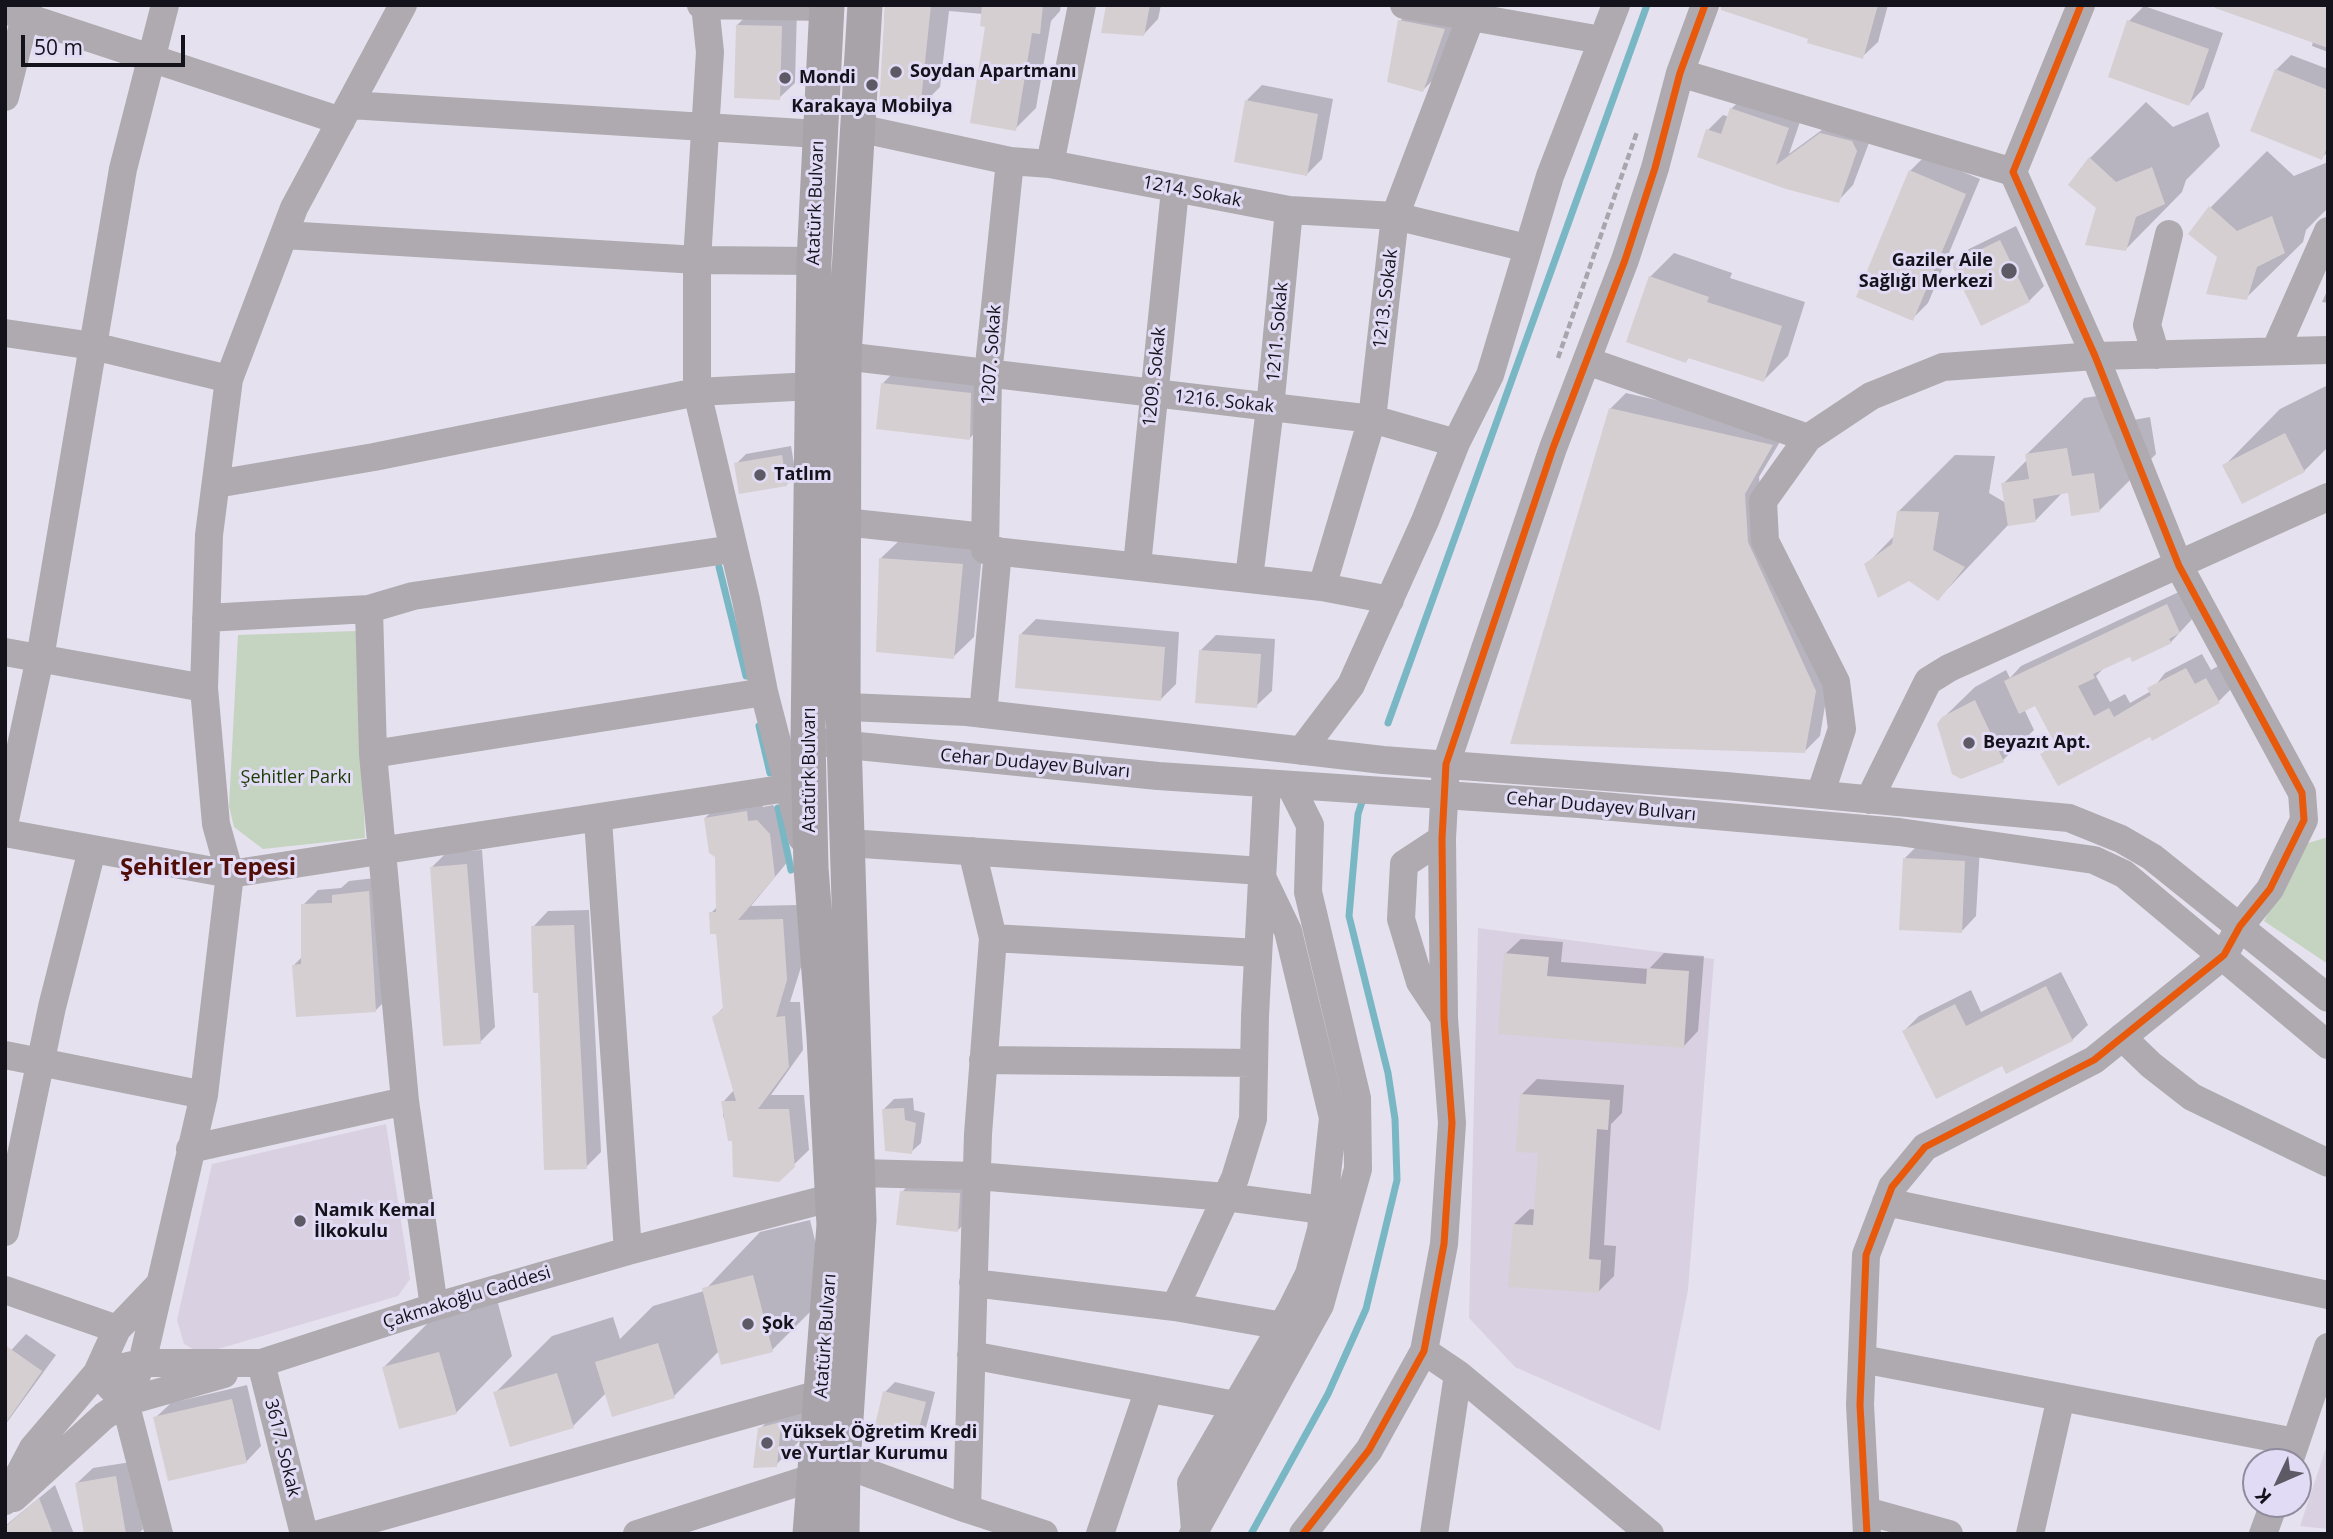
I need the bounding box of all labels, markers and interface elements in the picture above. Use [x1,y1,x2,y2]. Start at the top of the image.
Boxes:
scale bar [24,21,189,65]
text: 50 m [34,33,83,61]
place label: Soydan Apartmanı [910,61,1077,83]
marker: Soydan Apartmanı [888,64,904,80]
place label: Mondi [799,67,856,89]
marker: Mondi [777,70,793,86]
marker: Karakaya Mobilya [864,77,880,93]
place label: Karakaya Mobilya [791,96,953,118]
street label: Atatürk Bulvarı [803,140,829,266]
street label: 1214. Sokak [1141,172,1243,212]
street label: 1213. Sokak [1369,248,1403,350]
place label: Gaziler Aile Sağlığı Merkezi [1859,250,1993,292]
marker: Gaziler Aile Sağlığı Merkezi [1999,261,2019,281]
street label: 1211. Sokak [1263,281,1293,383]
street label: 1207. Sokak [978,304,1006,406]
street label: 1209. Sokak [1139,326,1171,428]
street label: 1216. Sokak [1173,386,1275,418]
place label: Tatlım [774,464,832,486]
marker: Tatlım [752,467,768,483]
street label: Atatürk Bulvarı [799,708,821,832]
place label: Beyazıt Apt. [1983,732,2090,754]
marker: Beyazıt Apt. [1961,735,1977,751]
street label: Cehar Dudayev Bulvarı [939,745,1131,783]
park label: Şehitler Parkı [241,767,351,789]
street label: Cehar Dudayev Bulvarı [1505,788,1697,826]
district label: Şehitler Tepesi [120,854,296,882]
place label: Namık Kemal İlkokulu [314,1200,435,1242]
marker: Namık Kemal İlkokulu [292,1213,308,1229]
street label: Çakmakoğlu Caddesi [380,1262,554,1334]
street label: Atatürk Bulvarı [811,1273,841,1399]
place label: Şok [762,1313,794,1335]
marker: Şok [740,1316,756,1332]
street label: 3617. Sokak [259,1397,305,1499]
place label: Yüksek Öğretim Kredi ve Yurtlar Kurumu [781,1422,977,1464]
marker: Yüksek Öğretim Kredi ve Yurtlar Kurumu [759,1435,775,1451]
north arrow [2242,1448,2312,1518]
text: K [2250,1483,2277,1510]

